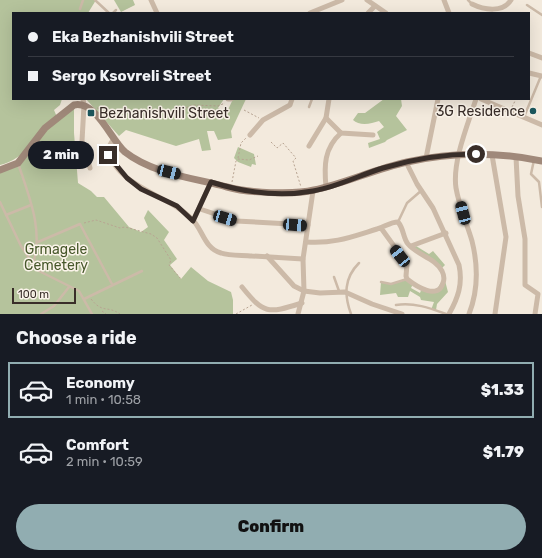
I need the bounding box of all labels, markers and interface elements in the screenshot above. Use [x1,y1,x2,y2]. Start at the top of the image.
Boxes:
text: Eka Bezhanishvili Street [52,28,234,46]
text: Sergo Ksovreli Street [52,67,211,85]
place label: 3G Residence [436,103,525,120]
place label: Bezhanishvili Street [99,105,229,122]
marker: 3G Residence [528,106,538,116]
marker: Bezhanishvili Street [86,108,96,118]
callout: 2 min [28,141,94,169]
route start [467,145,485,163]
route end [99,146,117,164]
text: 2 min [43,147,79,162]
car [156,163,182,181]
car [454,200,472,226]
car [212,209,238,227]
car [283,218,307,232]
park label: Grmagele Cemetery [24,241,88,274]
car [388,243,412,269]
scale bar [12,286,76,305]
text: 100 m [18,288,49,301]
text: Choose a ride [16,327,137,349]
icon: car [18,372,54,408]
text: Economy [66,374,135,392]
text: $1.33 [481,381,524,399]
text: 1 min · 10:58 [66,392,141,407]
icon: car [18,434,54,470]
text: Comfort [66,436,129,454]
text: $1.79 [483,443,524,461]
text: 2 min · 10:59 [66,454,143,469]
button: Confirm [16,504,526,550]

